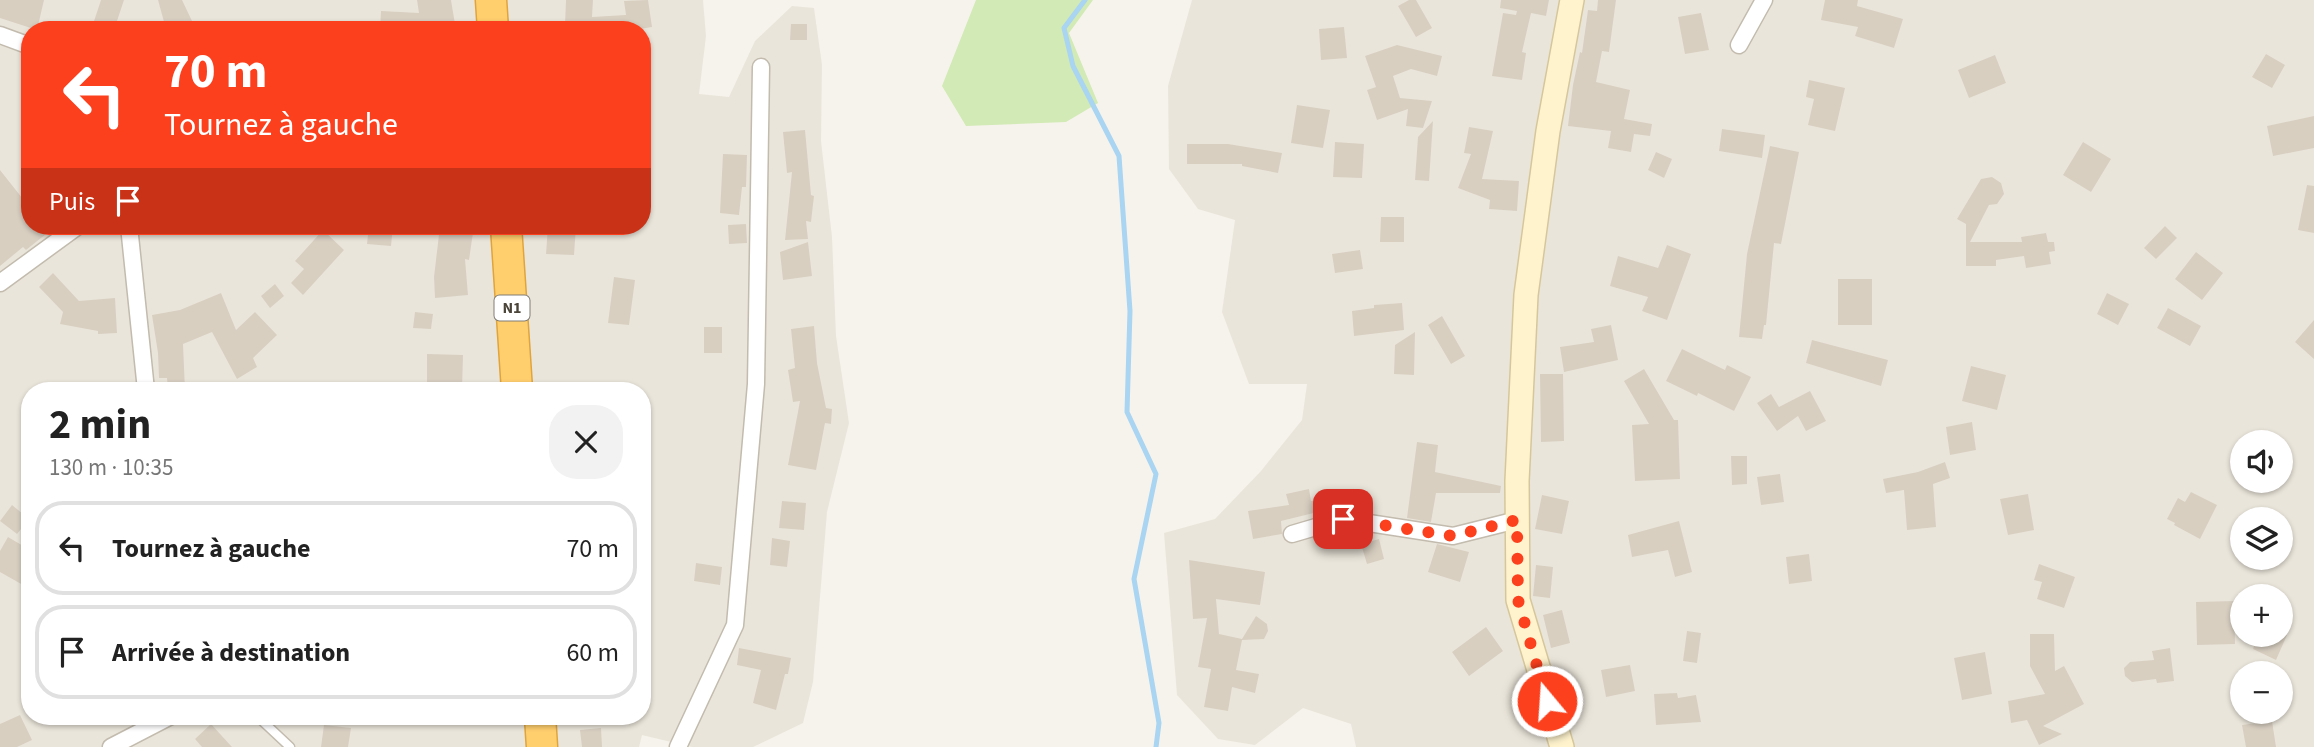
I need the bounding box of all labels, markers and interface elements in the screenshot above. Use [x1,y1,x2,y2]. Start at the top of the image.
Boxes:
text: 70 m [164,37,268,107]
icon: left [49,49,140,140]
text: Tournez à gauche [164,102,398,148]
icon: arrive [109,182,147,220]
text: Puis [49,183,95,220]
road number: N1 [494,296,530,320]
text: 2 min [49,395,151,455]
button: close [549,405,623,479]
map controls [2230,430,2293,724]
button: sound [2230,430,2293,493]
text: 130 m · 10:35 [49,451,173,484]
pin [1313,489,1373,549]
icon: arrive [1324,500,1362,538]
button: layers [2230,507,2293,570]
icon: left [53,529,91,567]
text: Tournez à gauche [112,530,311,567]
text: 70 m [566,530,619,567]
button: + [2230,584,2293,647]
icon: arrive [53,633,91,671]
text: Arrivée à destination [112,634,350,671]
text: 60 m [566,634,619,671]
button: − [2230,661,2293,724]
position arrow [1510,664,1584,738]

